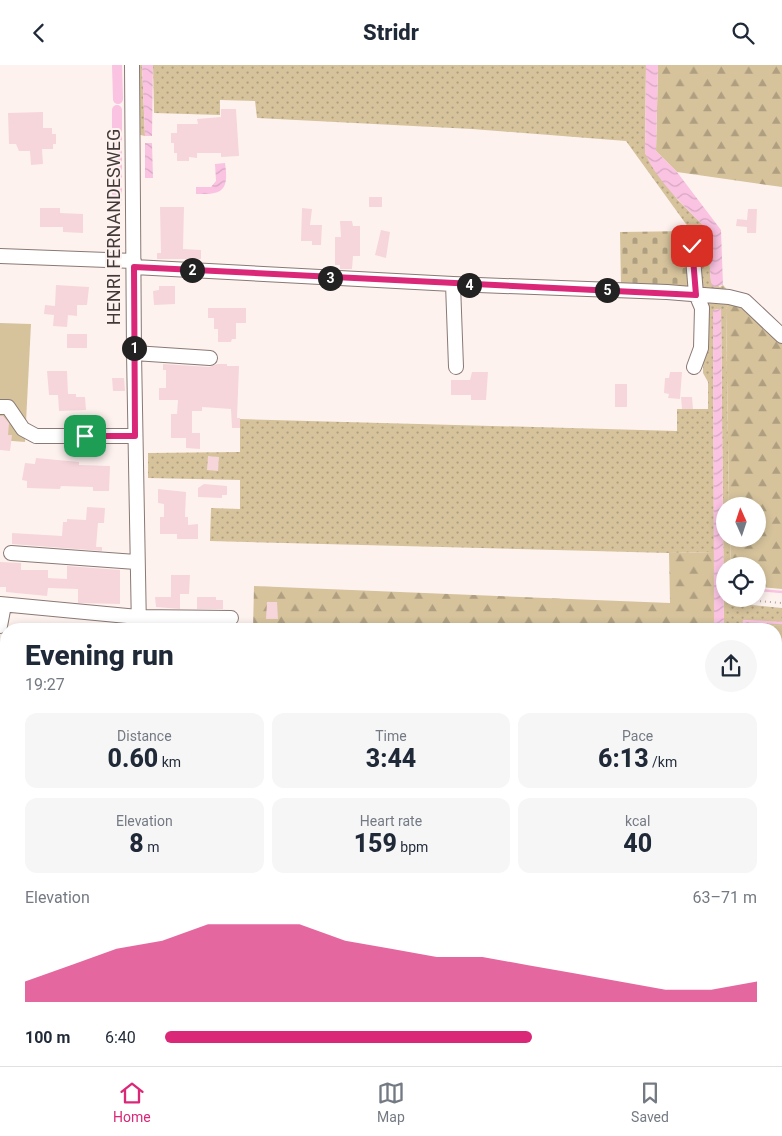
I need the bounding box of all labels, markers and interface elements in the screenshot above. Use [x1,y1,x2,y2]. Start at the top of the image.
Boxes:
icon: back [25,19,53,47]
icon: search [729,19,757,47]
text: Stridr [363,20,419,45]
street label: HENRI FERNANDESWEG [103,129,124,325]
pin [671,225,713,267]
icon: check [678,232,706,260]
pin: 2 [180,257,204,283]
text: 2 [188,262,197,278]
pin: 3 [318,265,342,291]
text: 3 [326,270,335,286]
pin: 4 [456,273,482,297]
text: 4 [465,277,474,293]
pin: 5 [594,277,620,303]
text: 5 [603,282,612,298]
pin: 1 [122,335,146,361]
text: 1 [130,340,139,356]
pin [64,415,106,457]
icon: arrive [71,422,99,450]
north arrow [716,497,766,547]
map controls [716,497,766,607]
button: locate [716,557,766,607]
text: Evening run [25,639,174,672]
button: share [705,640,757,692]
text: 19:27 [25,675,65,694]
text: Distance [117,728,172,744]
text: Time [375,728,407,744]
text: Pace [622,728,653,744]
text: 0.60 [108,744,158,773]
text: 3:44 [366,744,416,773]
text: 6:13 [598,744,649,773]
text: km [158,754,181,770]
text: /km [649,754,677,770]
text: Elevation [116,813,173,829]
text: Heart rate [360,813,422,829]
text: kcal [625,813,650,829]
text: 8 [129,829,144,858]
text: 159 [354,829,397,858]
text: 40 [623,829,652,858]
text: m [144,839,159,855]
text: bpm [397,839,428,855]
text: Elevation [25,888,90,907]
text: 63–71 m [693,888,757,907]
text: 100 m [25,1028,70,1047]
text: 6:40 [105,1028,136,1047]
tab: Home [113,1079,151,1125]
tab: Map [377,1079,405,1125]
tab: Saved [631,1079,669,1125]

